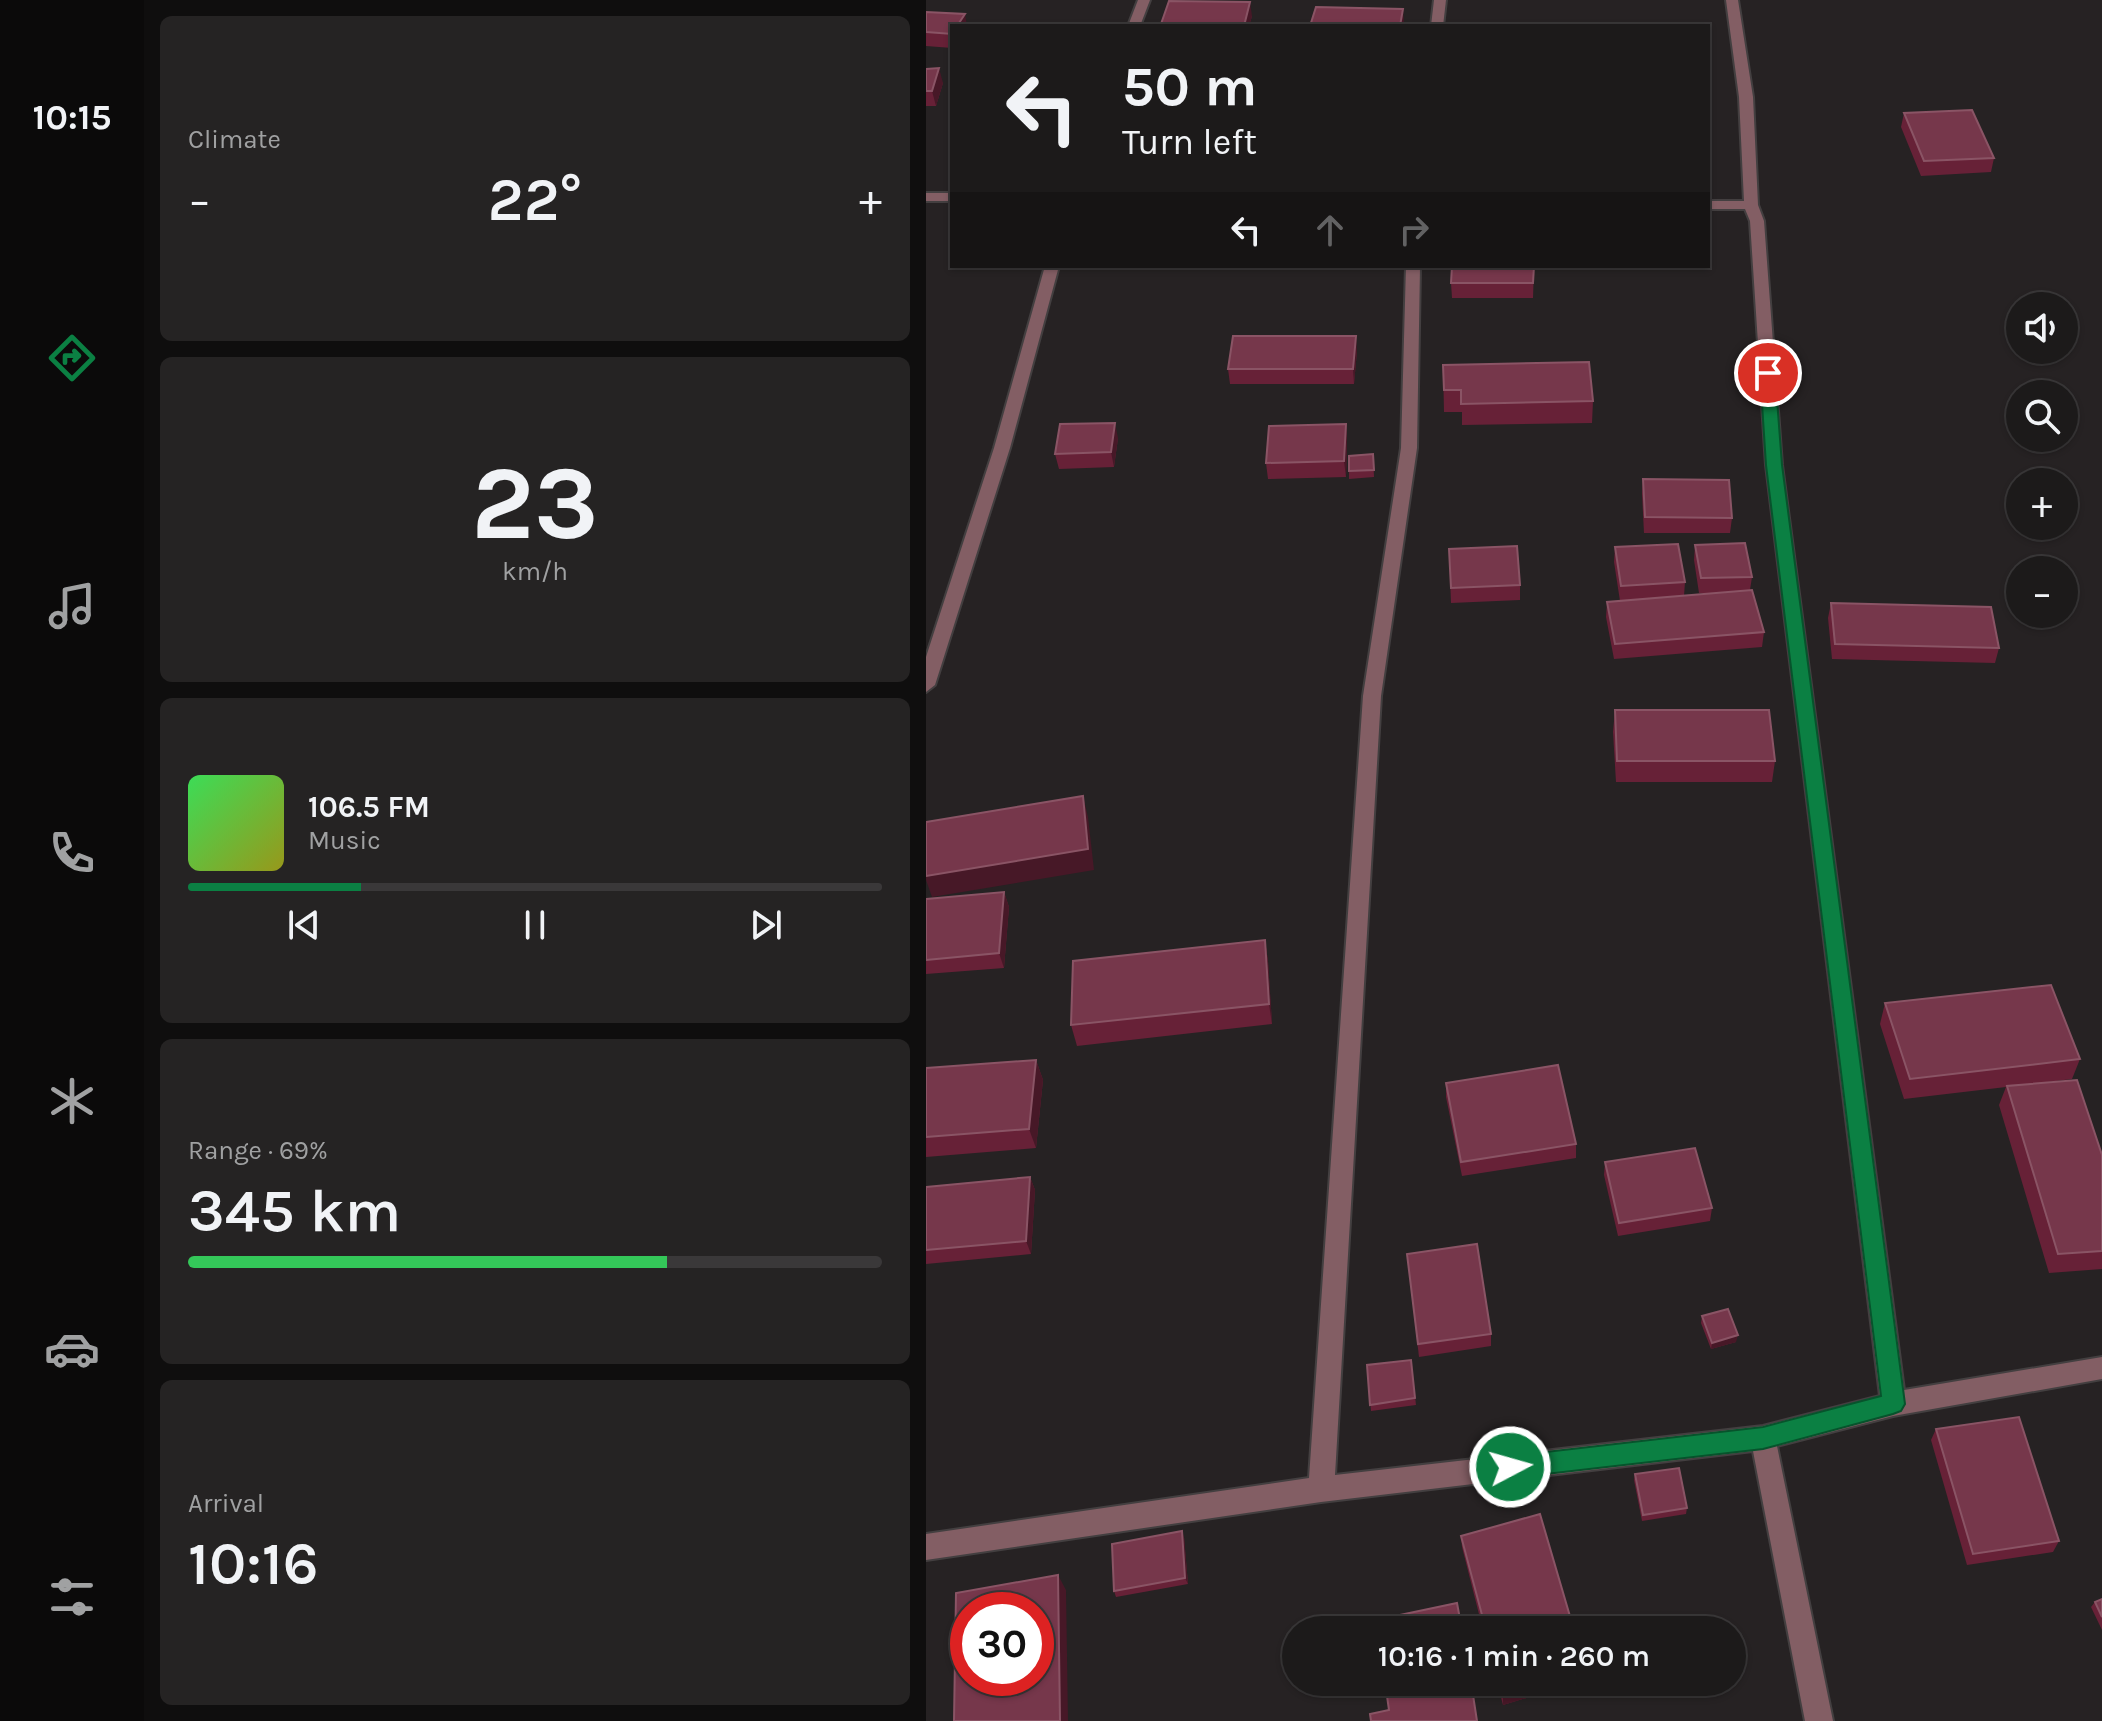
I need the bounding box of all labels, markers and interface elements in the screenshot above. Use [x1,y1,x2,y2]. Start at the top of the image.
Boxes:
text: 50 m [1122,54,1257,119]
icon: left [990,56,1094,160]
text: 10:15 [32,96,112,138]
text: Turn left [1122,121,1257,163]
text: Climate [188,124,281,155]
text: 22° [488,165,582,235]
text: − [188,175,211,226]
text: + [859,175,882,226]
icon: left [1224,208,1268,252]
icon: ahead [1308,208,1352,252]
icon: right [1392,208,1436,252]
map controls [2006,292,2078,628]
button: sound [2006,292,2078,364]
icon: directions [44,330,100,386]
pin [1734,339,1802,407]
icon: arrive [1746,351,1790,395]
button: search [2006,380,2078,452]
text: 23 [471,443,599,564]
button: + [2006,468,2078,540]
text: km/h [502,556,568,587]
button: − [2006,556,2078,628]
icon: music [44,578,100,634]
text: 106.5 FM [308,789,430,825]
icon: phone [44,825,100,881]
text: Music [308,825,381,856]
icon: previous [282,903,326,947]
icon: pause [513,903,557,947]
icon: next [744,903,788,947]
icon: climate [44,1073,100,1129]
text: Range · 69% [188,1135,328,1166]
text: 345 km [188,1176,401,1246]
icon: car [44,1321,100,1377]
position arrow [1468,1425,1552,1509]
text: Arrival [188,1488,264,1519]
text: 10:16 [188,1529,319,1599]
icon: filters [44,1569,100,1625]
speed limit sign: 30 [950,1592,1054,1696]
text: 10:16 · 1 min · 260 m [1378,1638,1650,1674]

